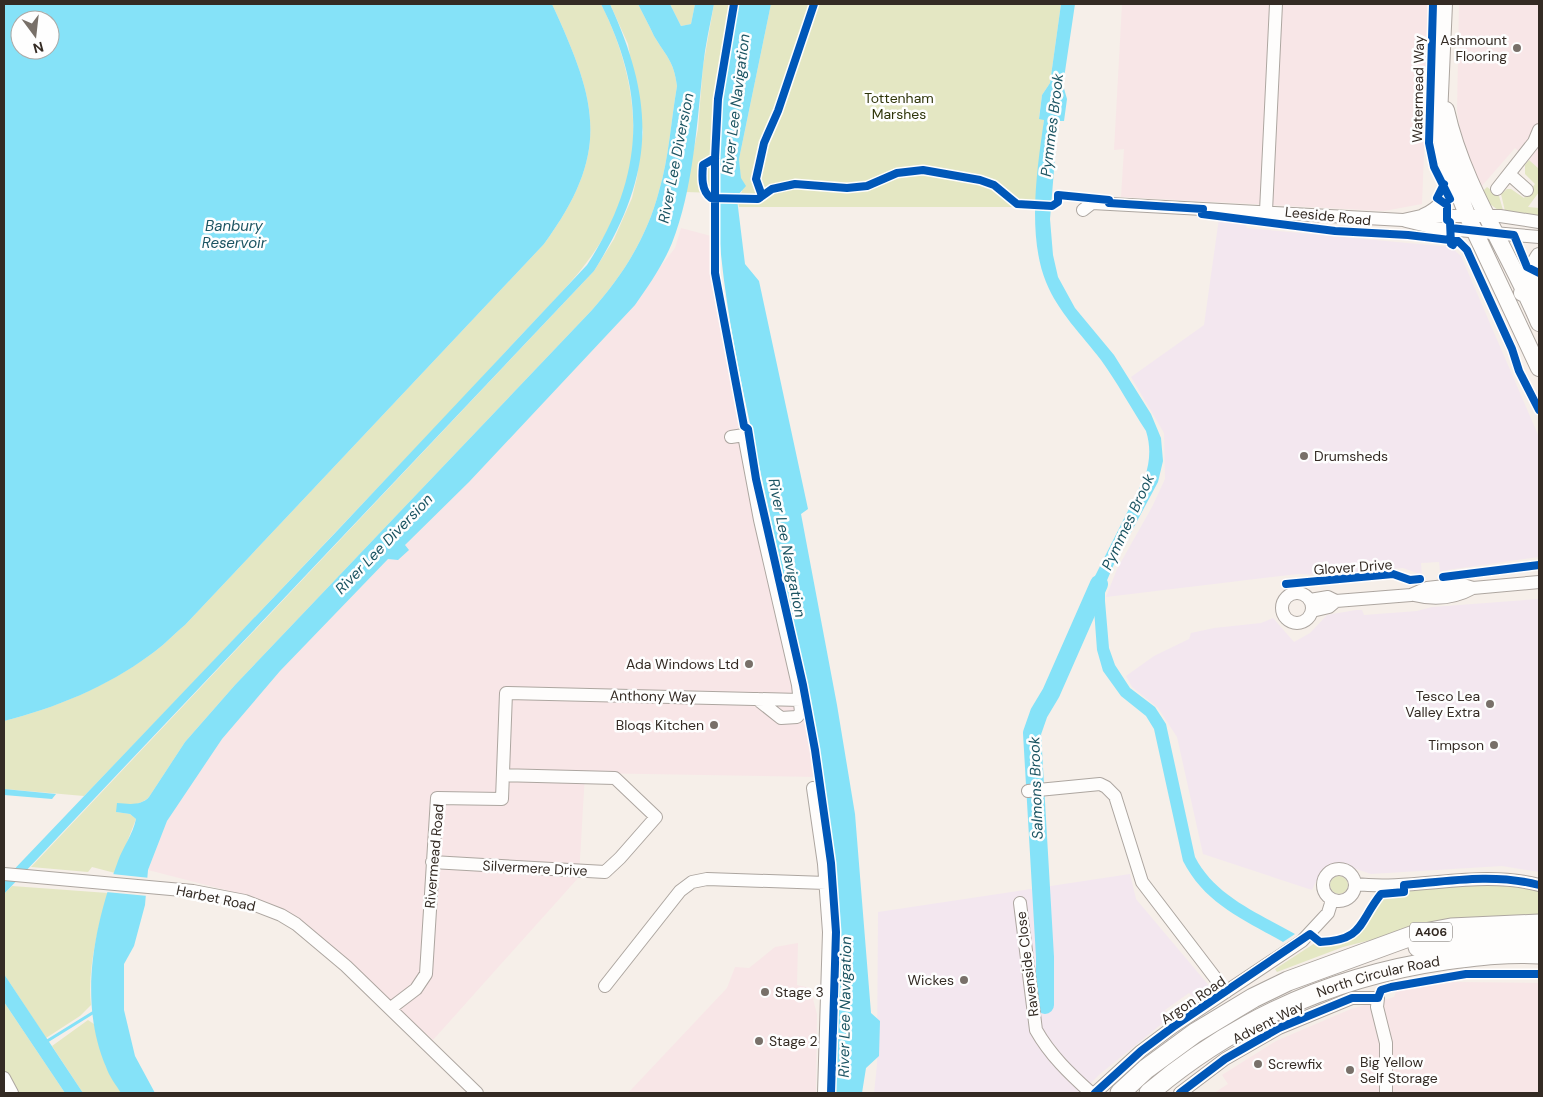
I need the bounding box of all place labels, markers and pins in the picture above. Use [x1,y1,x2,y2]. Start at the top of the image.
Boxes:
place label: Ashmount Flooring [1440,31,1507,65]
marker: Ashmount Flooring [1511,42,1523,54]
place label: Drumsheds [1314,447,1388,465]
marker: Drumsheds [1298,450,1310,462]
place label: Ada Windows Ltd [626,655,739,673]
marker: Ada Windows Ltd [743,658,755,670]
place label: Tesco Lea Valley Extra [1405,687,1480,721]
marker: Tesco Lea Valley Extra [1484,698,1496,710]
place label: Bloqs Kitchen [616,716,704,734]
marker: Bloqs Kitchen [708,719,720,731]
place label: Timpson [1428,736,1484,754]
marker: Timpson [1488,739,1500,751]
place label: Wickes [908,971,954,989]
marker: Wickes [958,974,970,986]
place label: Stage 3 [775,983,824,1001]
marker: Stage 3 [759,986,771,998]
place label: Stage 2 [769,1032,818,1050]
marker: Stage 2 [753,1035,765,1047]
place label: Big Yellow Self Storage [1360,1053,1438,1087]
place label: Screwfix [1268,1055,1322,1073]
marker: Screwfix [1252,1058,1264,1070]
marker: Big Yellow Self Storage [1344,1064,1356,1076]

